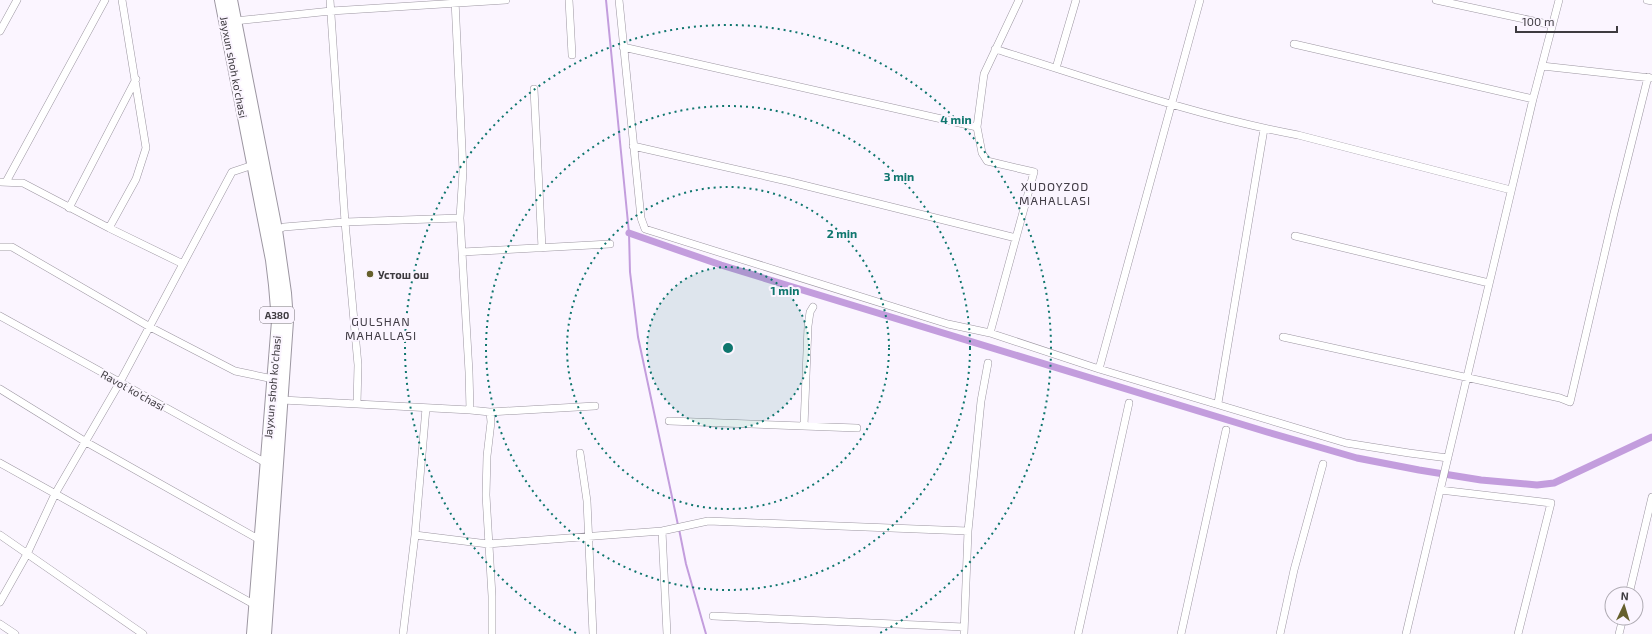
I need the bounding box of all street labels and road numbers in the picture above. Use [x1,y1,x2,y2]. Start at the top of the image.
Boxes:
street label: Jayxun shoh ko'chasi [218,15,250,119]
road number: A380 [260,307,294,323]
street label: Jayxun shoh ko'chasi [261,335,283,439]
street label: Ravot ko'chasi [99,367,167,413]

